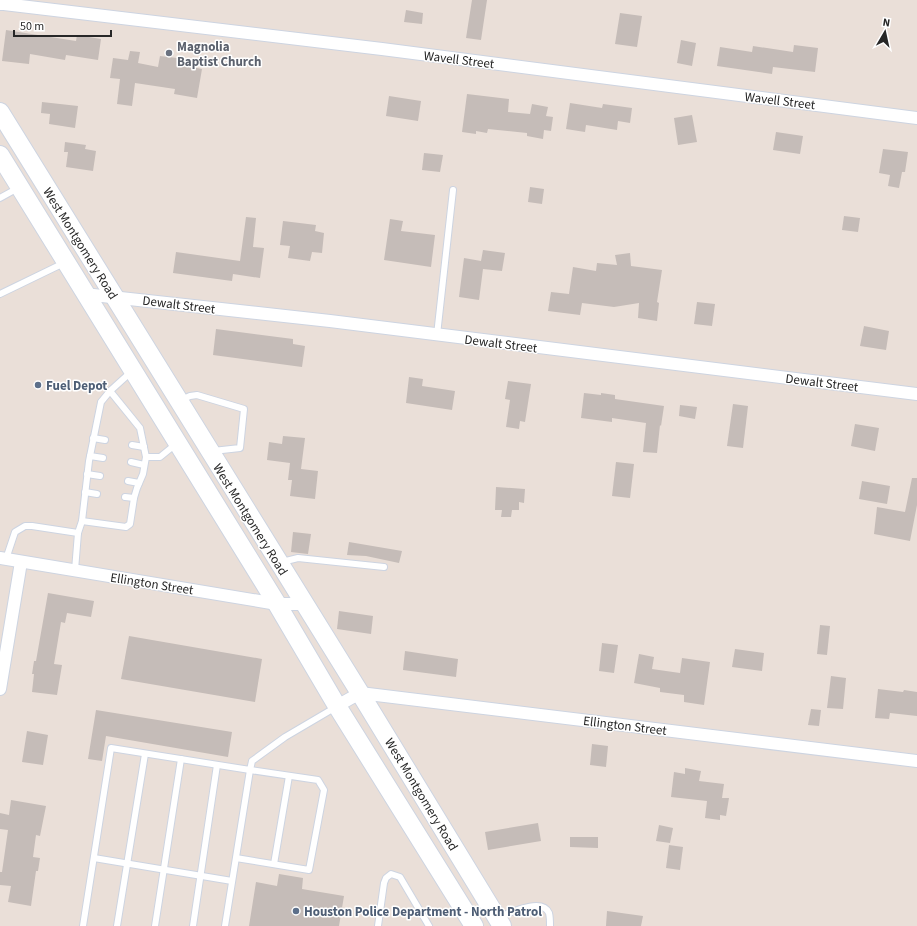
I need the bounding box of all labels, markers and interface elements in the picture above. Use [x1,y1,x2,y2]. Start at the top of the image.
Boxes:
scale bar [14,12,111,38]
north arrow [865,12,905,52]
text: N [882,15,891,31]
text: 50 m [20,18,44,35]
place label: Magnolia Baptist Church [177,38,261,71]
street label: Wavell Street [423,47,496,73]
marker: Magnolia Baptist Church [164,48,174,58]
street label: Wavell Street [744,88,817,114]
street label: West Montgomery Road [38,184,122,303]
street label: Dewalt Street [141,292,217,318]
street label: Dewalt Street [463,331,539,357]
street label: Dewalt Street [784,370,860,396]
place label: Fuel Depot [46,377,107,395]
marker: Fuel Depot [33,380,43,390]
street label: West Montgomery Road [208,460,292,579]
street label: Ellington Street [109,569,195,600]
street label: Ellington Street [582,712,668,740]
street label: West Montgomery Road [380,735,462,854]
place label: Houston Police Department - North Patrol [304,903,542,921]
marker: Houston Police Department - North Patrol [291,906,301,916]

